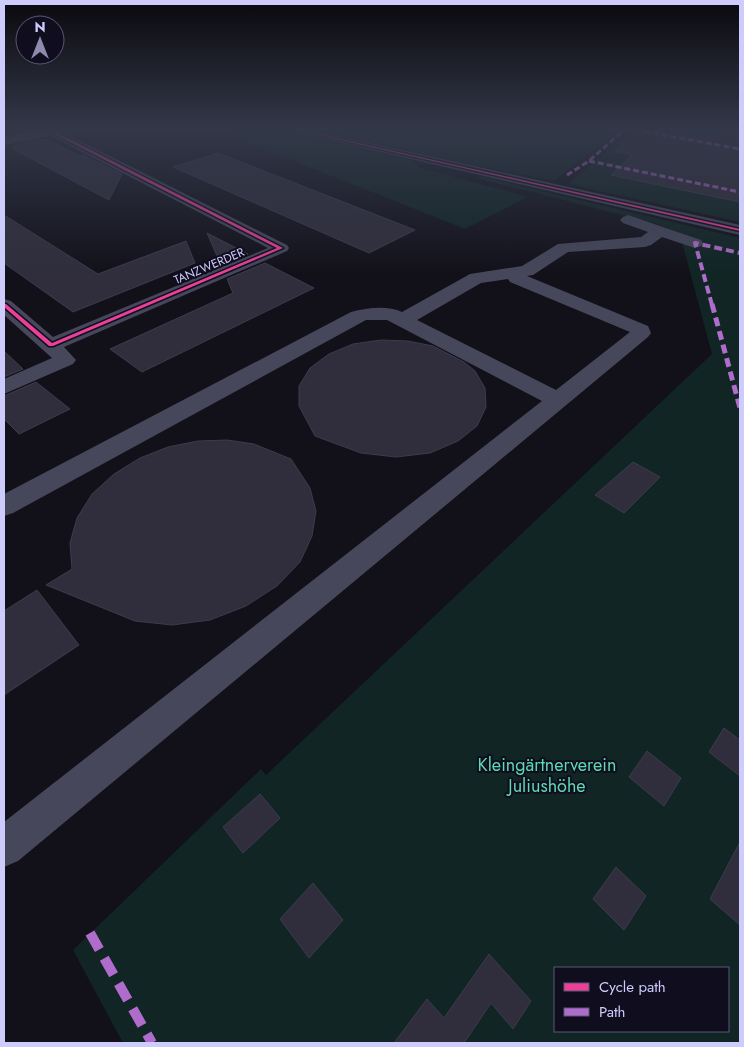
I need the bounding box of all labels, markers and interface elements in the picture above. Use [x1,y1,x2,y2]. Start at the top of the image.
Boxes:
north arrow [15,15,65,65]
text: N [34,17,46,37]
street label: TANZWERDER [171,243,247,289]
park label: Kleingärtnerverein Juliushöhe [478,752,616,799]
legend [554,967,729,1032]
text: Cycle path [599,976,666,998]
text: Path [599,1001,625,1023]

